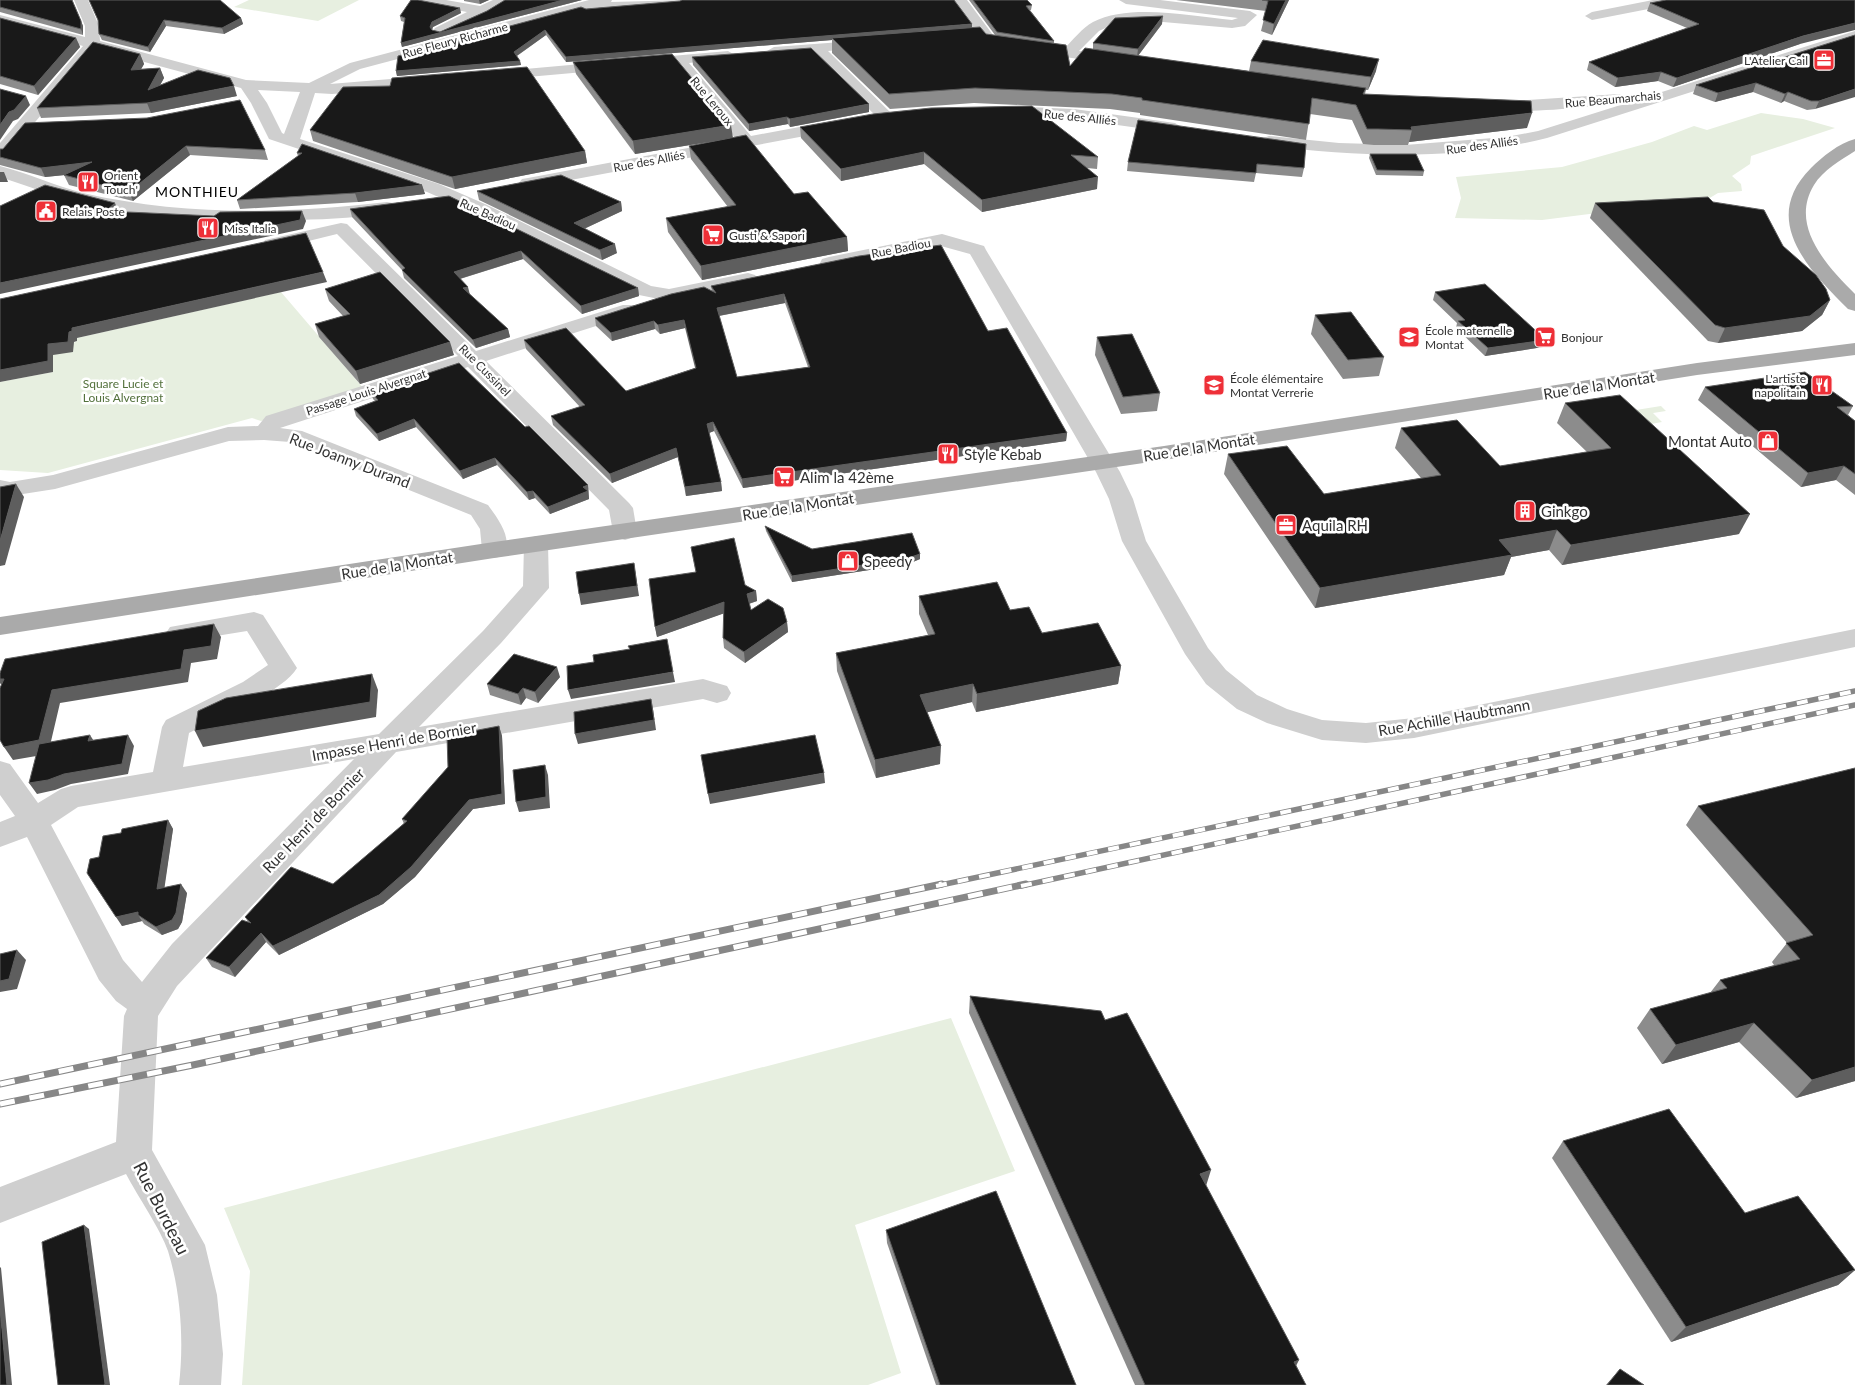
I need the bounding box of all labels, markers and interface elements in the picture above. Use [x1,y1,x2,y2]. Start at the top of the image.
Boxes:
street label: Rue Fleury Richarme [401,19,509,61]
office icon: L'Atelier Cail [1812,48,1836,72]
place label: L'Atelier Cail [1744,53,1808,68]
street label: Rue Leroux [687,74,737,128]
street label: Rue Beaumarchais [1564,87,1662,111]
street label: Rue des Alliés [1043,106,1117,128]
street label: Rue des Alliés [1445,133,1519,157]
street label: Rue des Alliés [612,147,686,175]
place label: Orient Touch' [104,168,139,197]
restaurant icon: Orient Touch' [76,170,100,194]
district label: MONTHIEU [155,183,239,200]
street label: Rue Badiou [458,195,518,233]
public building icon: Relais Poste [34,199,58,223]
place label: Relais Poste [62,204,125,219]
restaurant icon: Miss Italia [196,216,220,240]
place label: Miss Italia [224,221,277,236]
supermarket icon: Gusti & Sapori [701,223,725,247]
place label: Gusti & Sapori [729,228,805,243]
street label: Rue Badiou [870,235,932,261]
place label: École maternelle Montat [1425,323,1512,352]
school or university icon: École maternelle Montat [1397,325,1421,349]
supermarket icon: Bonjour [1533,325,1557,349]
place label: Bonjour [1561,330,1604,345]
street label: Rue Cussinel [456,341,514,399]
street label: Passage Louis Alvergnat [304,365,429,419]
street label: Rue de la Montat [1542,367,1657,403]
place label: École élémentaire Montat Verrerie [1230,371,1323,400]
place label: L'artiste napolitain [1754,371,1806,400]
school or university icon: École élémentaire Montat Verrerie [1202,373,1226,397]
restaurant icon: L'artiste napolitain [1810,373,1834,397]
park label: Square Lucie et Louis Alvergnat [83,376,164,405]
street label: Rue Joanny Durand [287,429,413,491]
street label: Rue de la Montat [1142,429,1257,465]
shop icon: Montat Auto [1756,429,1780,453]
place label: Montat Auto [1668,432,1752,450]
restaurant icon: Style Kebab [936,442,960,466]
place label: Style Kebab [964,445,1042,463]
supermarket icon: Alim la 42ème [772,465,796,489]
place label: Alim la 42ème [800,468,894,486]
street label: Rue de la Montat [741,488,856,524]
building icon: Ginkgo [1513,499,1537,523]
place label: Ginkgo [1541,502,1588,520]
office icon: Aquila RH [1274,513,1298,537]
place label: Aquila RH [1302,516,1368,534]
street label: Rue de la Montat [340,547,455,583]
shop icon: Speedy [836,549,860,573]
place label: Speedy [864,552,913,570]
street label: Rue Achille Haubtmann [1377,695,1531,739]
street label: Impasse Henri de Bornier [310,718,478,764]
street label: Rue Henri de Bornier [258,763,368,876]
street label: Rue Burdeau [129,1158,195,1258]

